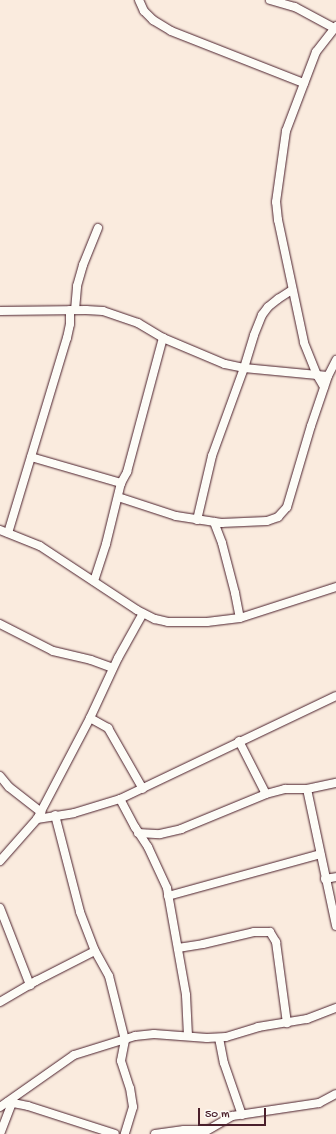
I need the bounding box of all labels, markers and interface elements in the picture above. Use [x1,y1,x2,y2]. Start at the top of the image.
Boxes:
scale bar [200,1100,268,1126]
text: 50 m [205,1108,230,1122]

